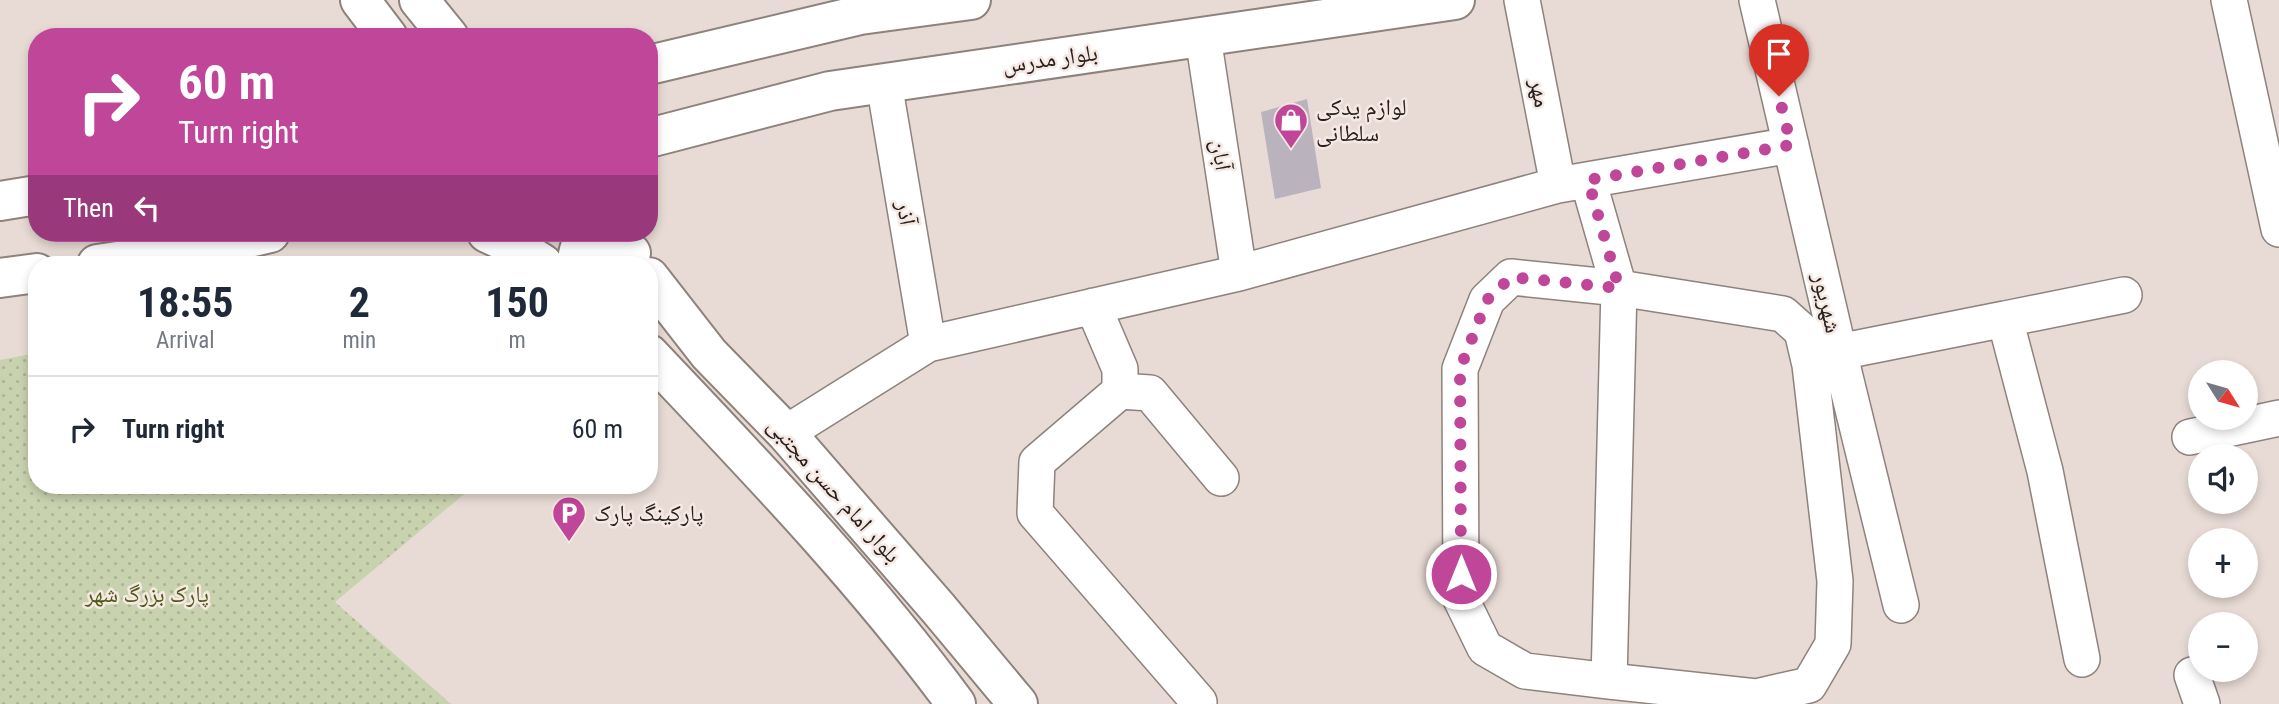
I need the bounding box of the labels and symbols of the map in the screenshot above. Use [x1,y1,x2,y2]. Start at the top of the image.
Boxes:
pin [1749,24,1809,96]
street label: بلوار مدرس [1001,39,1099,79]
street label: مهر [1524,75,1556,110]
place label: لوازم یدکی سلطانی [1316,94,1407,147]
shop icon: لوازم یدکی سلطانی [1272,101,1310,150]
street label: آبان [1205,138,1237,174]
street label: آذر [890,198,922,228]
street label: شهریور [1807,269,1847,336]
north arrow [2188,360,2258,430]
street label: بلوار امام حسن مجتبی [760,412,906,569]
parking icon: پارکینگ پارک [550,494,588,543]
place label: پارکینگ پارک [594,500,703,527]
position arrow [1424,537,1498,611]
park label: پارک بزرگ شهر [84,581,209,608]

